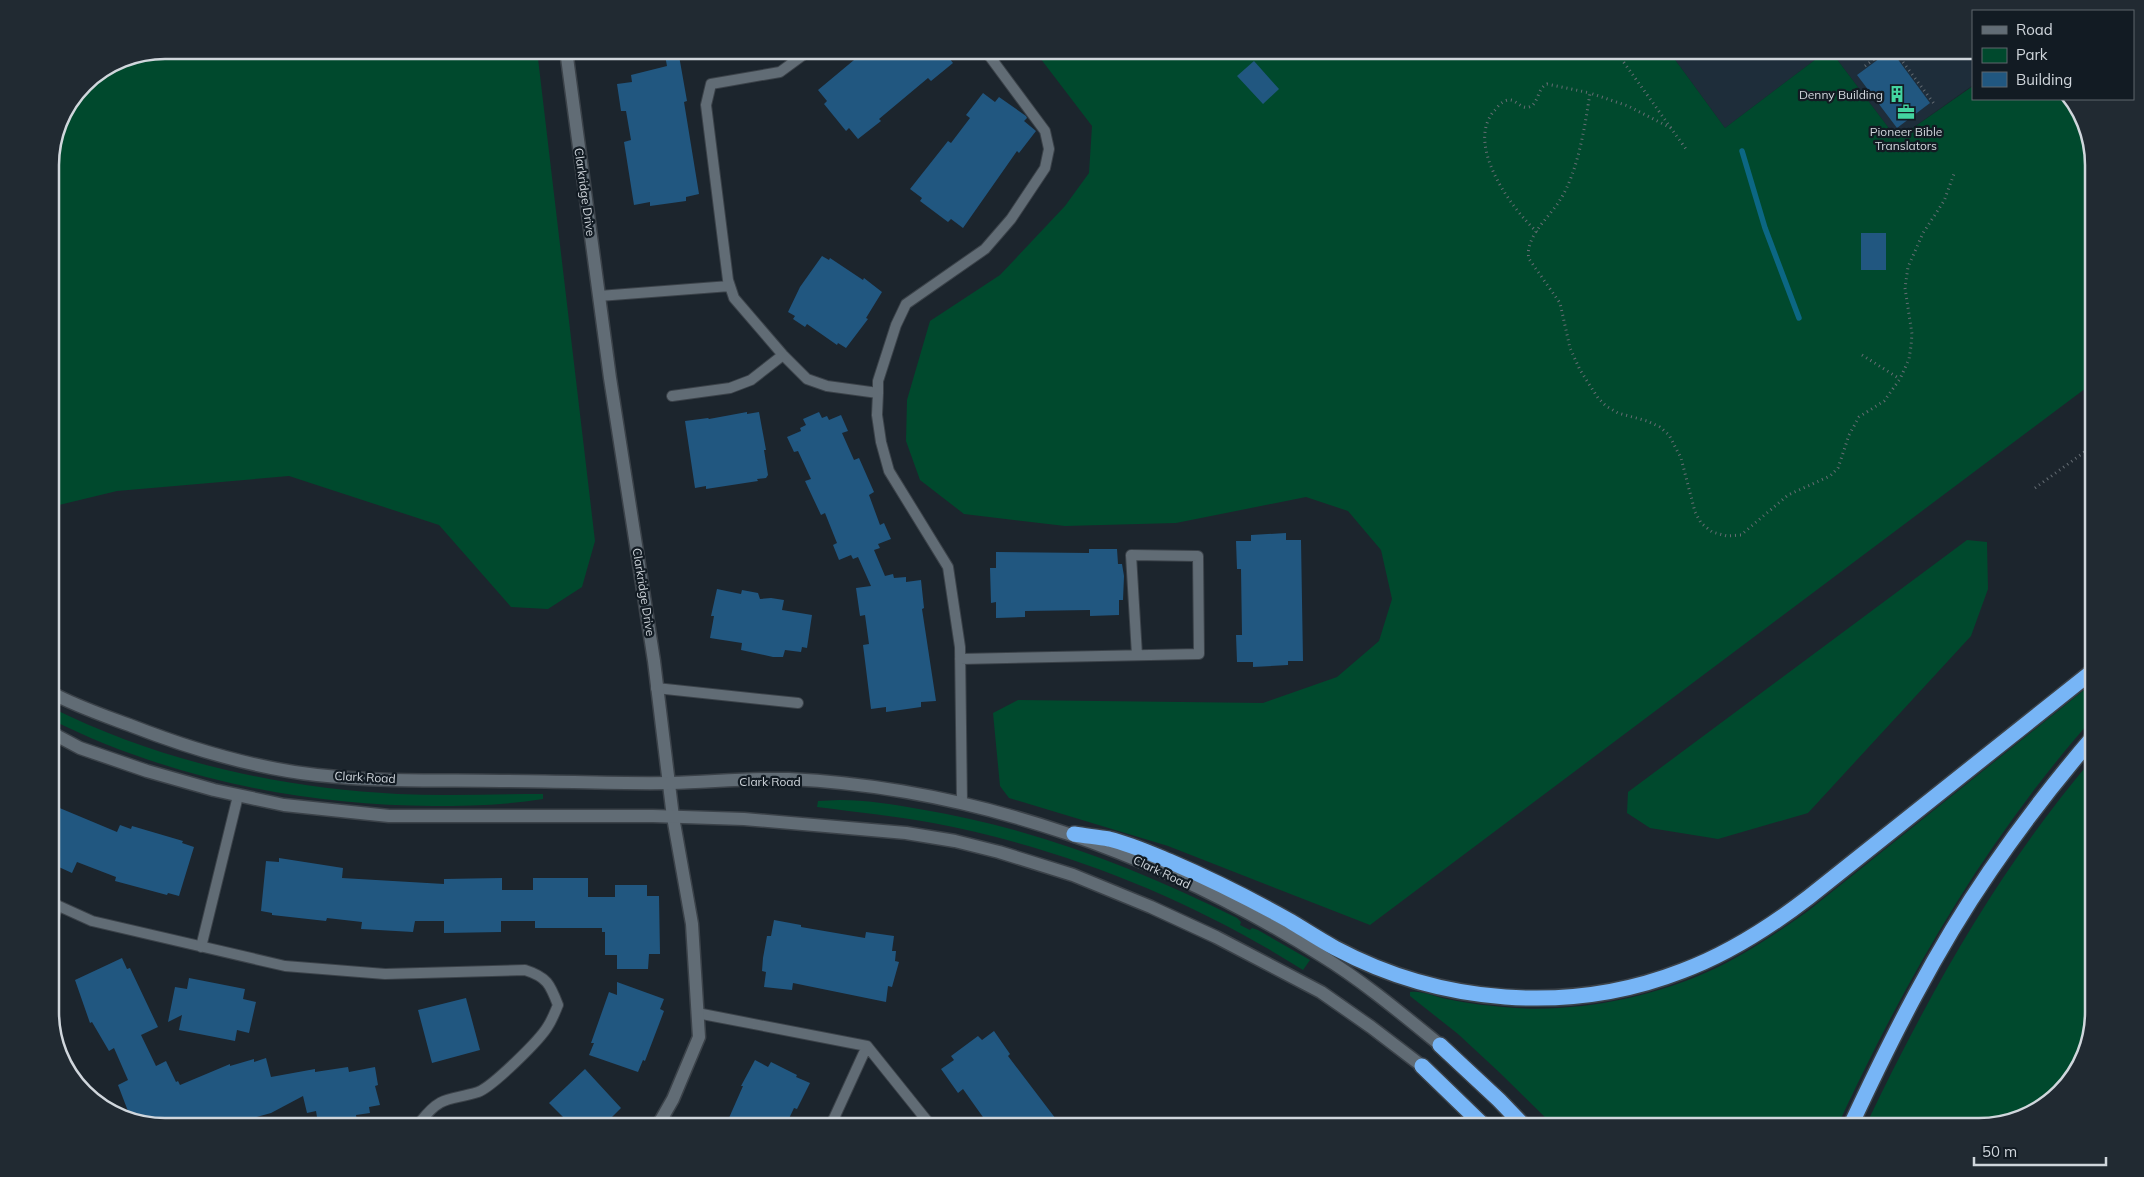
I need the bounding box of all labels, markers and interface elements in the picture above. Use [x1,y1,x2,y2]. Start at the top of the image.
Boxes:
legend [1972,10,2134,100]
text: Road [2016,20,2053,39]
text: Park [2016,45,2048,64]
text: Building [2016,70,2072,89]
building icon: Denny Building [1887,84,1907,104]
place label: Denny Building [1799,87,1883,102]
office icon: Pioneer Bible Translators [1896,102,1916,122]
place label: Pioneer Bible Translators [1870,124,1942,153]
street label: Clarkridge Drive [571,147,599,237]
street label: Clarkridge Drive [630,547,658,637]
street label: Clark Road [334,768,396,786]
street label: Clark Road [739,774,801,789]
street label: Clark Road [1131,852,1193,892]
scale bar [1974,1134,2106,1166]
text: 50 m [1982,1142,2017,1161]

